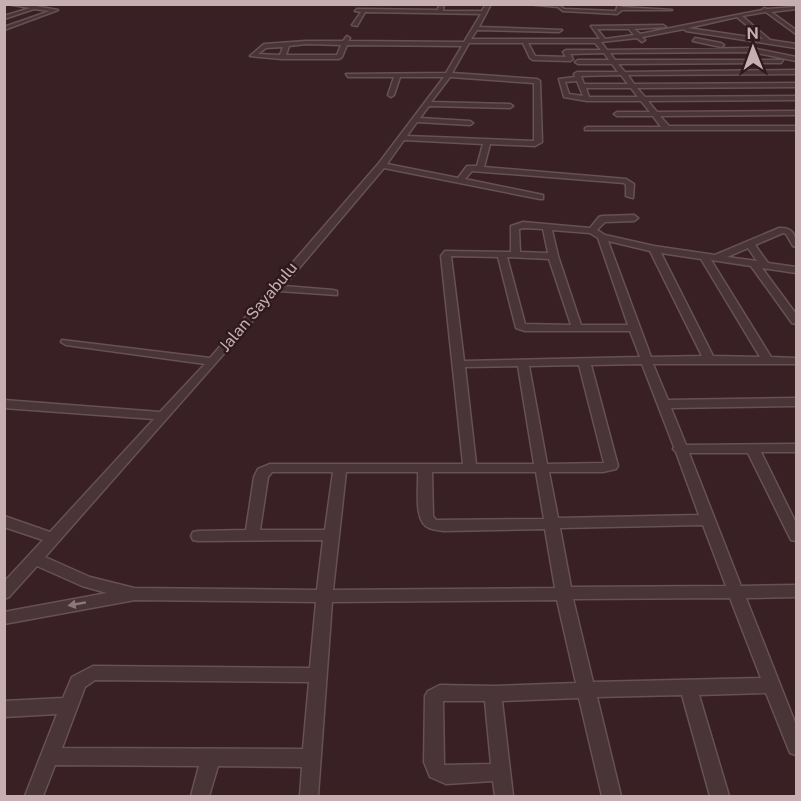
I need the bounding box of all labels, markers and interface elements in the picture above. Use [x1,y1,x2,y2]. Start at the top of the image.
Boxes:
north arrow [723,18,783,78]
text: N [746,24,759,43]
street label: Jalan Sayabulu [215,258,301,356]
one-way arrow [67,600,86,609]

